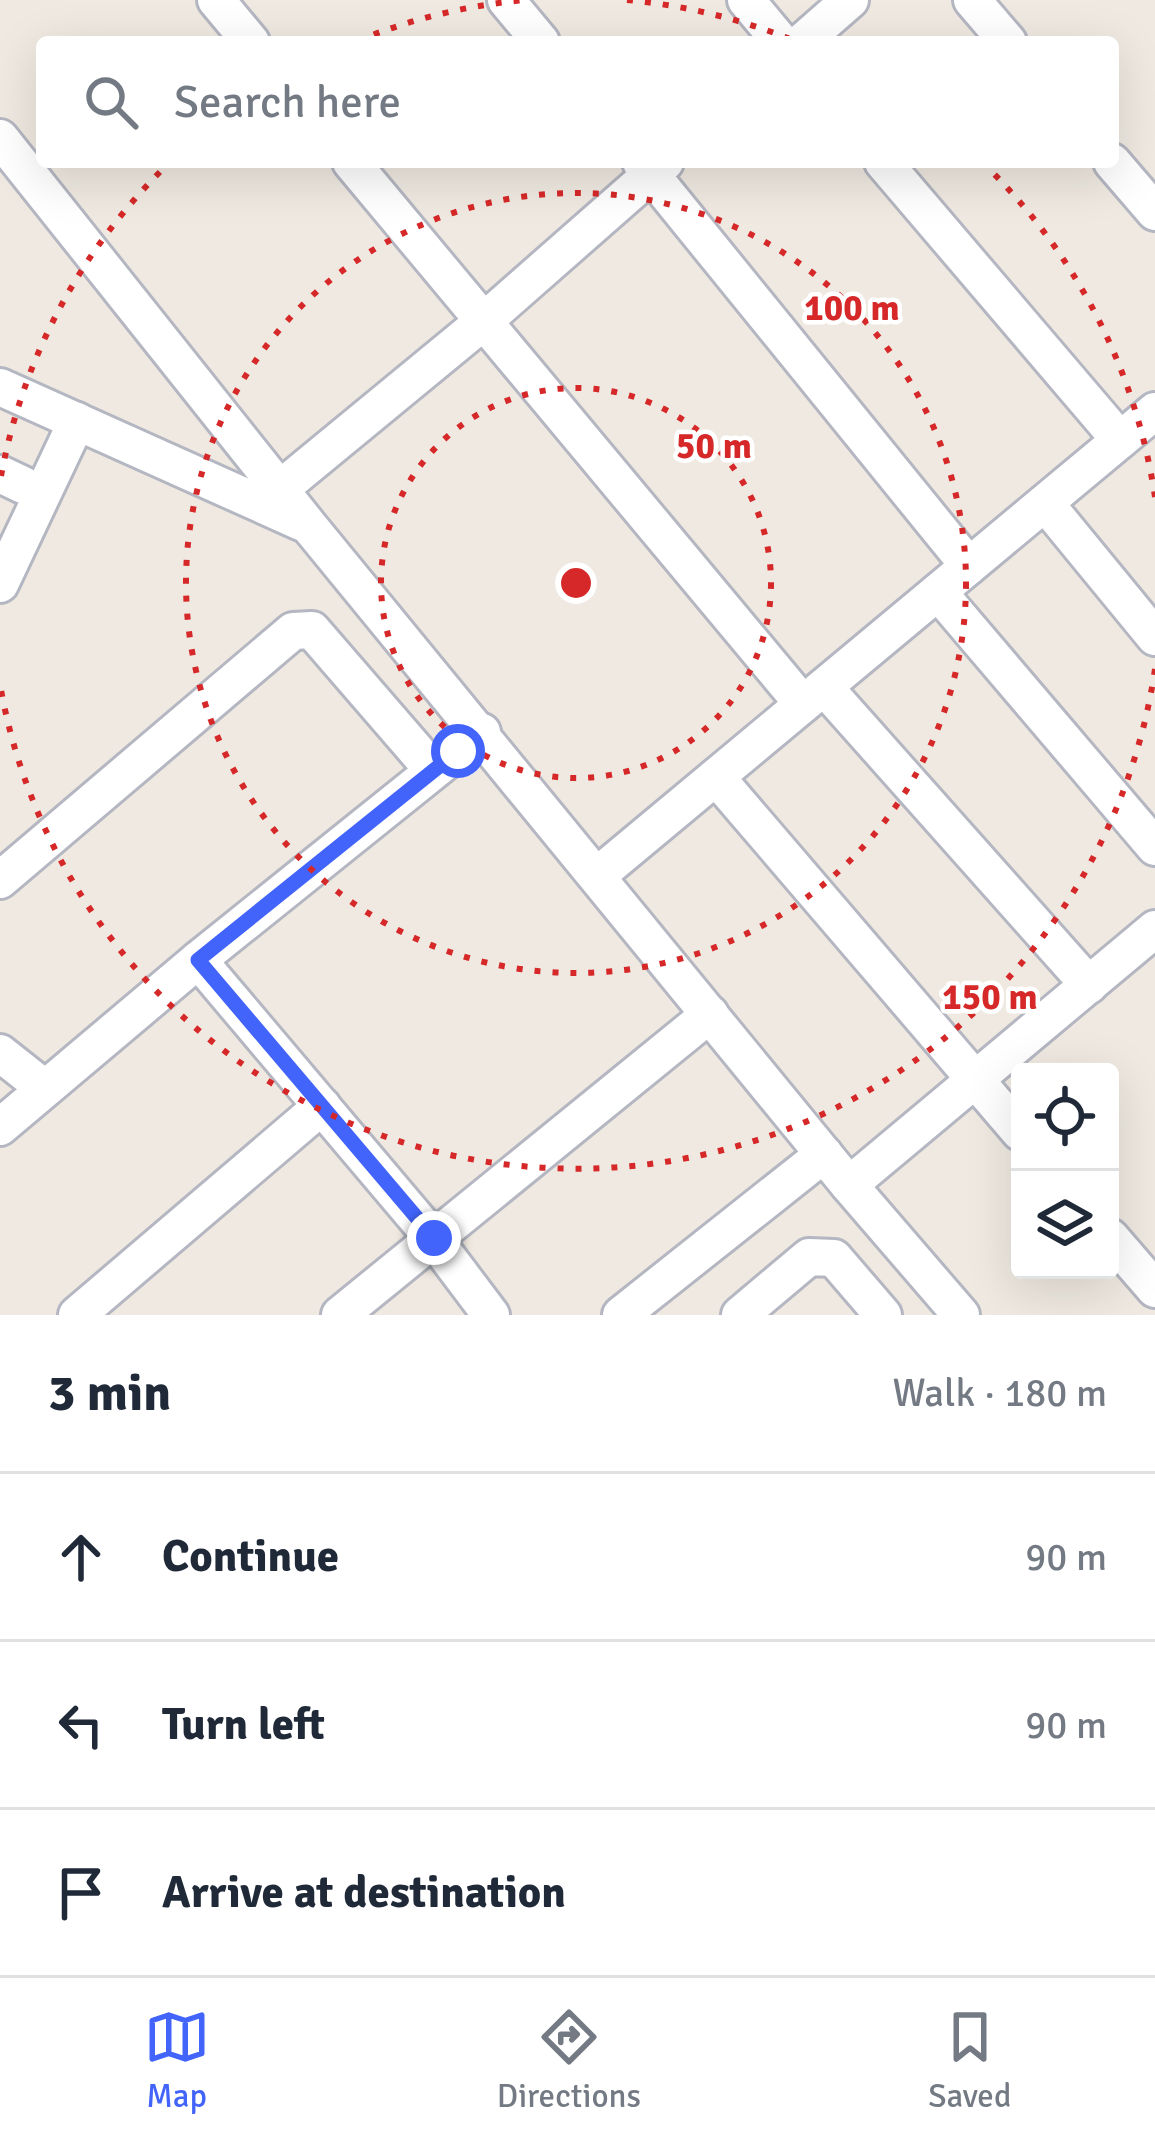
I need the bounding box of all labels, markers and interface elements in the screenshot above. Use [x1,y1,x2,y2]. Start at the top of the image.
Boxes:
search box [36,36,1119,168]
icon: search [78,69,144,135]
text: Search here [174,75,401,130]
text: 100 m [804,286,900,331]
text: 50 m [676,424,752,469]
centre of rings [555,562,597,604]
route start [431,724,485,778]
text: 150 m [942,975,1038,1020]
map controls [1011,1063,1119,1279]
button: locate [1011,1063,1119,1171]
button: layers [1011,1171,1119,1279]
route end [407,1211,461,1265]
text: 3 min [48,1362,171,1425]
text: Walk · 180 m [893,1369,1107,1417]
icon: ahead [48,1524,114,1590]
text: Continue [162,1529,339,1584]
text: 90 m [1025,1533,1107,1581]
icon: left [48,1692,114,1758]
text: Turn left [162,1697,325,1752]
text: 90 m [1025,1701,1107,1749]
icon: arrive [48,1860,114,1926]
text: Arrive at destination [162,1865,566,1920]
tab: Map [144,2004,210,2117]
tab: Directions [497,2004,641,2117]
tab: Saved [928,2004,1011,2117]

